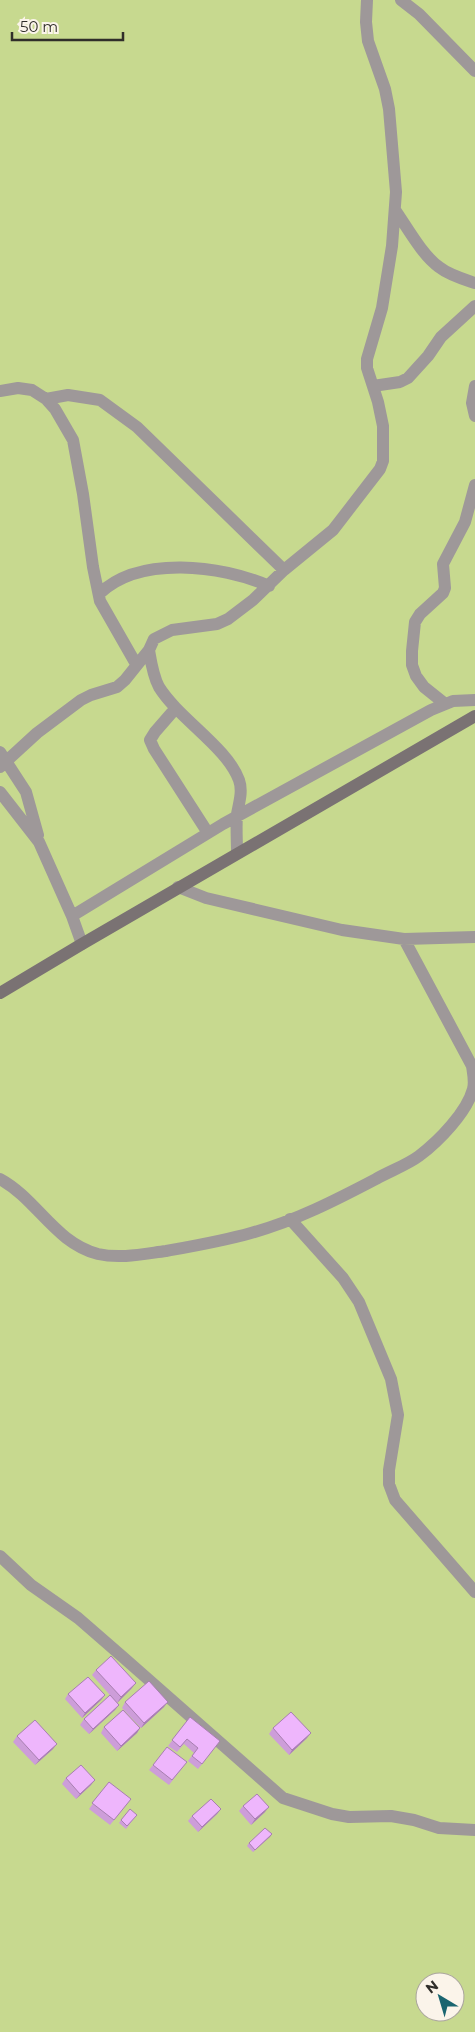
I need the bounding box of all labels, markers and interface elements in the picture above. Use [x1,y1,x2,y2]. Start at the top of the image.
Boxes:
scale bar [12,10,124,42]
text: 50 m [20,17,58,36]
north arrow [415,1972,465,2022]
text: N [422,1976,442,1997]

